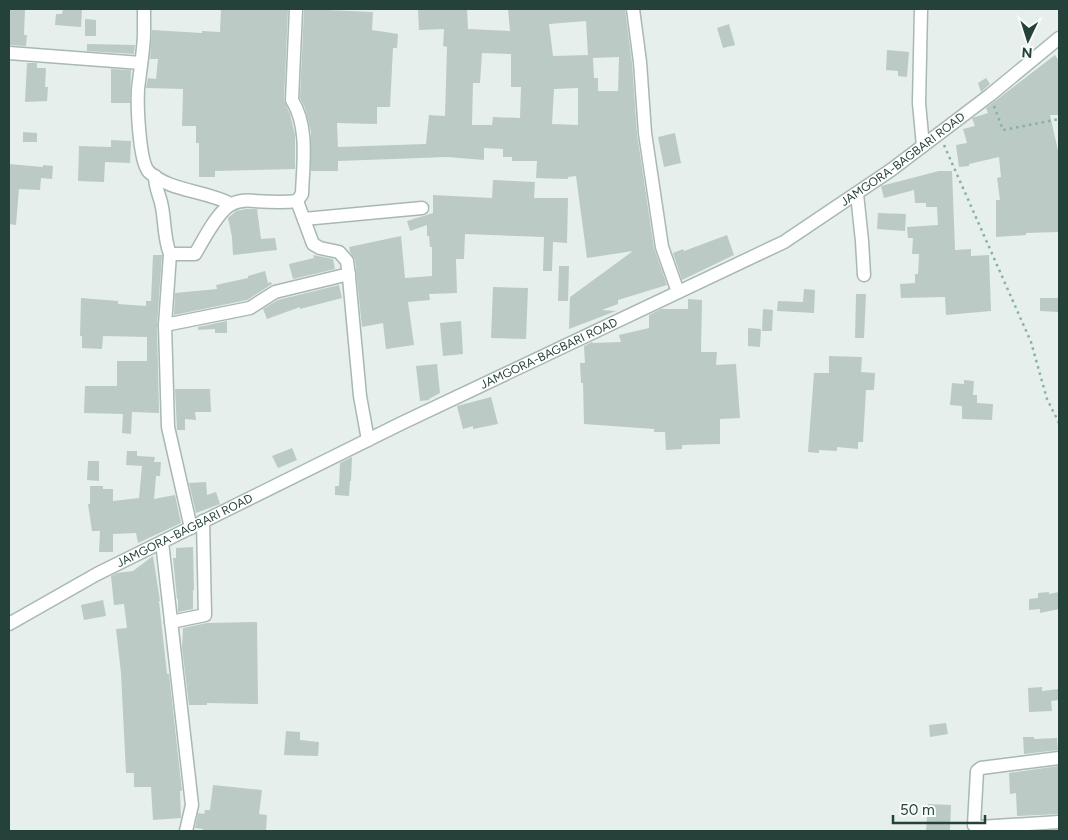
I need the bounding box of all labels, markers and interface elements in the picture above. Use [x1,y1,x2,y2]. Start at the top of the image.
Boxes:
north arrow [1003,15,1053,65]
text: N [1021,44,1033,61]
street label: JAMGORA-BAGBARI ROAD [838,110,968,209]
street label: JAMGORA-BAGBARI ROAD [478,315,620,392]
street label: JAMGORA-BAGBARI ROAD [114,491,255,570]
scale bar [893,792,986,824]
text: 50 m [900,801,935,819]

